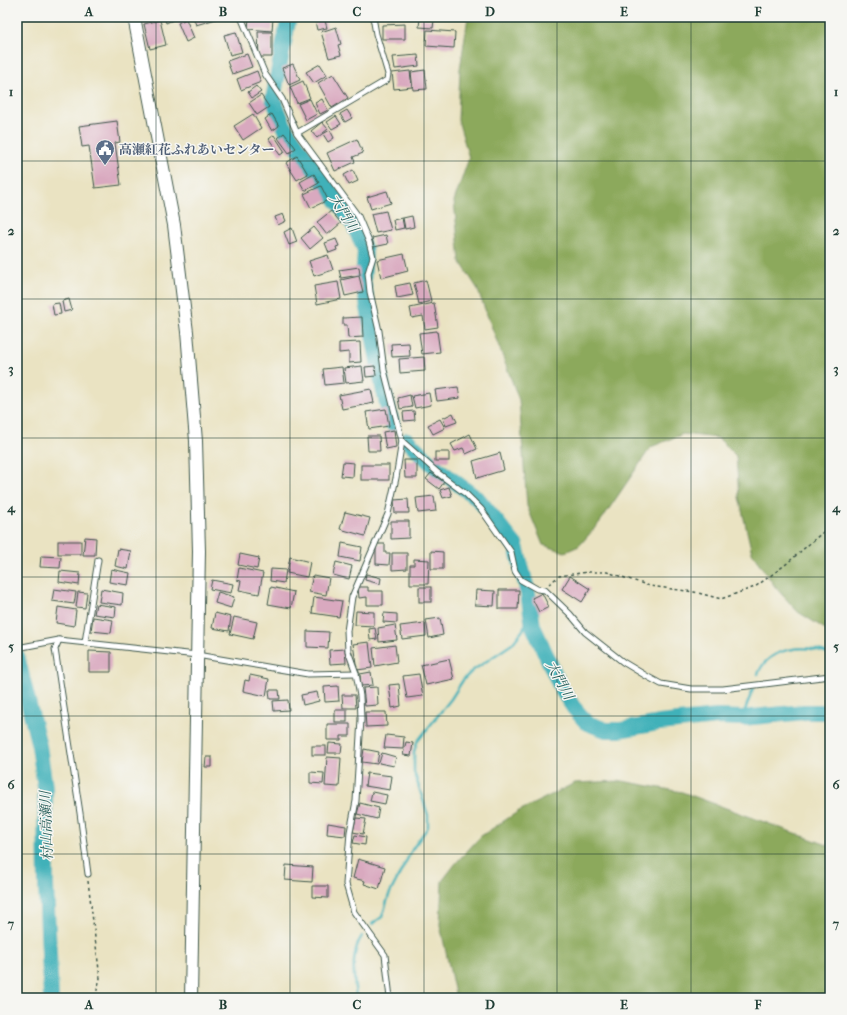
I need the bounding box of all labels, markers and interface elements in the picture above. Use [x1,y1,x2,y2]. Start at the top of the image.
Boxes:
text: A [84,4,94,19]
text: B [219,4,228,19]
text: C [353,4,362,19]
text: D [485,4,495,19]
text: E [620,4,628,19]
text: F [754,4,762,19]
text: 1 [9,84,14,99]
text: 1 [834,84,839,99]
public building icon: 高瀬紅花ふれあいセンター [94,138,116,166]
place label: 高瀬紅花ふれあいセンター [119,142,274,157]
water label: 大門川 [325,191,363,237]
text: 2 [8,223,15,238]
text: 2 [833,223,840,238]
text: 3 [8,361,14,377]
text: 3 [833,361,839,377]
text: 4 [6,500,16,516]
text: 4 [831,500,841,516]
text: 5 [8,639,14,654]
text: 5 [833,639,839,654]
water label: 大門川 [542,658,578,704]
text: 6 [7,777,15,792]
text: 6 [832,777,840,792]
water label: 村山高瀬川 [37,789,56,861]
text: 7 [7,916,15,931]
text: 7 [832,916,840,931]
text: A [84,997,94,1012]
text: B [219,997,228,1012]
text: C [353,997,362,1012]
text: D [485,997,495,1012]
text: E [620,997,628,1012]
text: F [754,997,762,1012]

